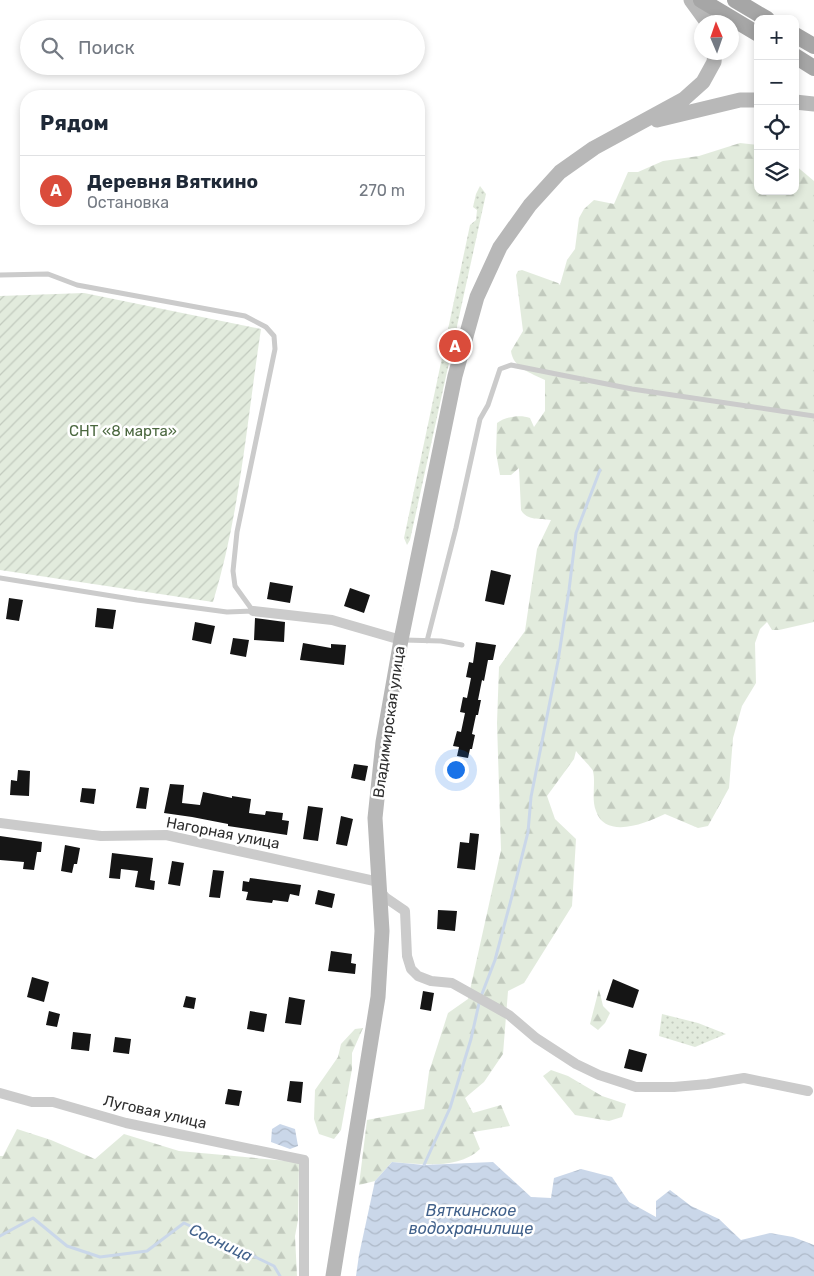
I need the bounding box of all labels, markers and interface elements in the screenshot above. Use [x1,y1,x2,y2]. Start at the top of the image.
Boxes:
north arrow [694,15,739,60]
map controls [754,15,799,195]
button: + [754,15,799,60]
search box [20,20,425,75]
icon: search [38,34,66,62]
text: Поиск [78,36,135,59]
button: − [754,60,799,105]
button: locate [754,105,799,150]
text: Рядом [40,110,109,135]
button: layers [754,150,799,195]
text: Деревня Вяткино [87,170,258,193]
text: A [50,181,62,200]
text: 270 m [359,181,405,200]
text: Остановка [87,193,169,212]
pin: A [439,327,471,365]
park label: СНТ «8 марта» [69,422,177,440]
street label: Владимирская улица [369,645,409,799]
your location [443,757,469,783]
street label: Нагорная улица [165,813,281,853]
street label: Луговая улица [102,1091,208,1133]
water label: Вяткинское водохранилище [409,1201,533,1238]
water label: Сосница [186,1220,255,1265]

